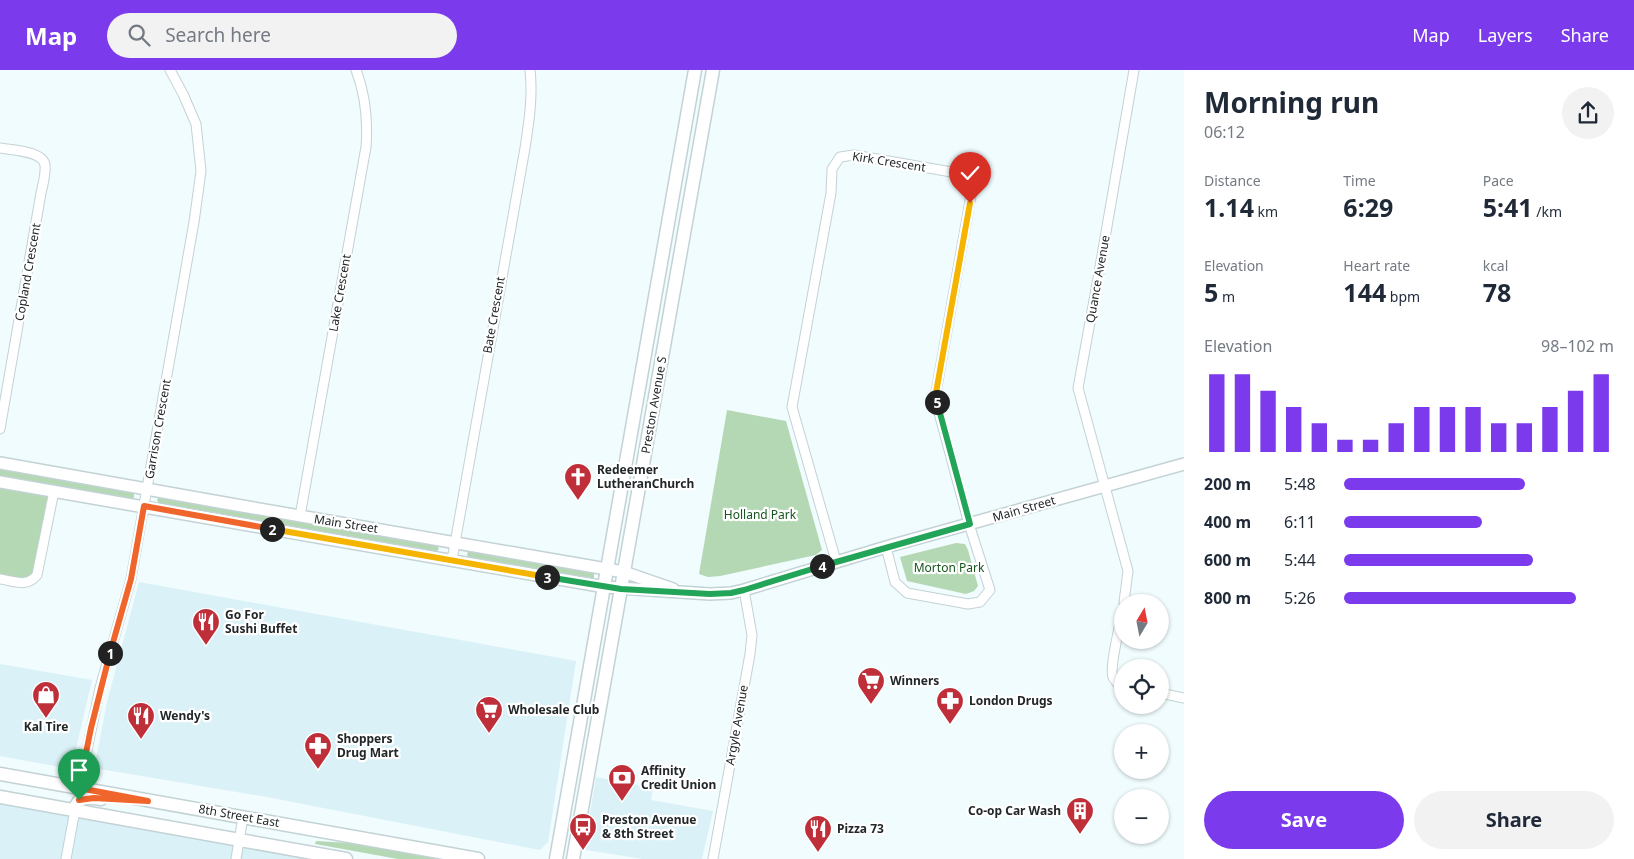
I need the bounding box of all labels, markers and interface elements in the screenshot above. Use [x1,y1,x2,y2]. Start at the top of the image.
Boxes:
search box [107,13,457,58]
text: Map [25,19,77,52]
icon: search [125,21,153,49]
text: Search here [165,22,271,48]
text: Map [1412,23,1450,47]
text: Layers [1478,23,1533,47]
text: Share [1561,23,1609,47]
text: Morning run [1204,83,1379,121]
button: share [1562,87,1614,139]
text: 06:12 [1204,121,1245,143]
street label: Kirk Crescent [851,147,928,176]
pin [949,152,991,203]
icon: check [956,159,984,187]
text: Distance [1204,171,1261,190]
text: Time [1343,171,1376,190]
text: Pace [1483,171,1514,190]
text: 1.14 [1204,190,1254,224]
text: 6:29 [1343,190,1393,224]
text: 5:41 [1483,190,1533,224]
text: km [1254,202,1278,221]
text: /km [1533,202,1562,221]
street label: Copland Crescent [11,221,45,322]
street label: Quance Avenue [1081,234,1114,324]
street label: Lake Crescent [324,252,355,333]
text: Elevation [1204,256,1264,275]
text: Heart rate [1343,256,1410,275]
text: kcal [1483,256,1508,275]
street label: Bate Crescent [478,274,509,355]
text: 5 [1204,275,1218,309]
text: 144 [1343,275,1386,309]
text: 78 [1483,275,1511,309]
text: m [1218,287,1235,306]
text: bpm [1386,287,1420,306]
text: Elevation [1204,335,1272,357]
text: 98–102 m [1541,335,1614,357]
street label: Preston Avenue S [637,355,670,455]
street label: Garrison Crescent [140,377,175,480]
pin: 5 [924,390,950,414]
text: 5 [933,393,942,412]
place label: Redeemer LutheranChurch [597,461,694,492]
church icon: Redeemer LutheranChurch [563,462,593,501]
text: 200 m [1204,473,1251,495]
text: 5:48 [1284,473,1316,495]
street label: Main Street [990,491,1058,526]
park label: Holland Park [724,506,797,523]
street label: Main Street [313,510,380,537]
text: 400 m [1204,511,1251,533]
text: 6:11 [1284,511,1316,533]
pin: 2 [260,516,284,542]
text: 2 [268,520,277,539]
text: 600 m [1204,549,1251,571]
text: 5:44 [1284,549,1316,571]
pin: 4 [810,554,834,578]
text: 4 [818,557,827,576]
park label: Morton Park [914,559,985,576]
pin: 3 [534,564,560,590]
text: 3 [543,568,552,587]
text: 800 m [1204,587,1251,609]
text: 5:26 [1284,587,1316,609]
north arrow [1114,594,1169,649]
map controls [1114,594,1169,844]
place label: Go For Sushi Buffet [225,606,297,637]
restaurant icon: Go For Sushi Buffet [191,607,221,646]
pin: 1 [98,640,122,666]
text: 1 [106,644,115,663]
button: locate [1114,659,1169,714]
supermarket icon: Winners [856,666,886,705]
place label: Winners [890,672,939,689]
shop icon: Kal Tire [31,680,61,719]
street label: Argyle Avenue [721,683,752,766]
pharmacy icon: London Drugs [935,686,965,725]
place label: London Drugs [969,692,1053,709]
supermarket icon: Wholesale Club [474,695,504,734]
restaurant icon: Wendy's [126,701,156,740]
place label: Wholesale Club [508,701,600,718]
place label: Wendy's [160,707,210,724]
place label: Kal Tire [24,718,68,735]
button: + [1114,724,1169,779]
place label: Shoppers Drug Mart [337,730,399,761]
pharmacy icon: Shoppers Drug Mart [303,731,333,770]
pin [58,749,100,800]
icon: arrive [65,756,93,784]
place label: Affinity Credit Union [641,762,716,793]
bank icon: Affinity Credit Union [607,763,637,802]
button: − [1114,789,1169,844]
button: Save [1204,791,1404,849]
button: Share [1414,791,1614,849]
building icon: Co-op Car Wash [1065,796,1095,835]
street label: 8th Street East [197,800,282,831]
place label: Co-op Car Wash [968,802,1061,819]
place label: Preston Avenue & 8th Street [602,811,696,842]
bus stop icon: Preston Avenue & 8th Street [568,812,598,851]
restaurant icon: Pizza 73 [803,814,833,853]
place label: Pizza 73 [837,820,884,837]

